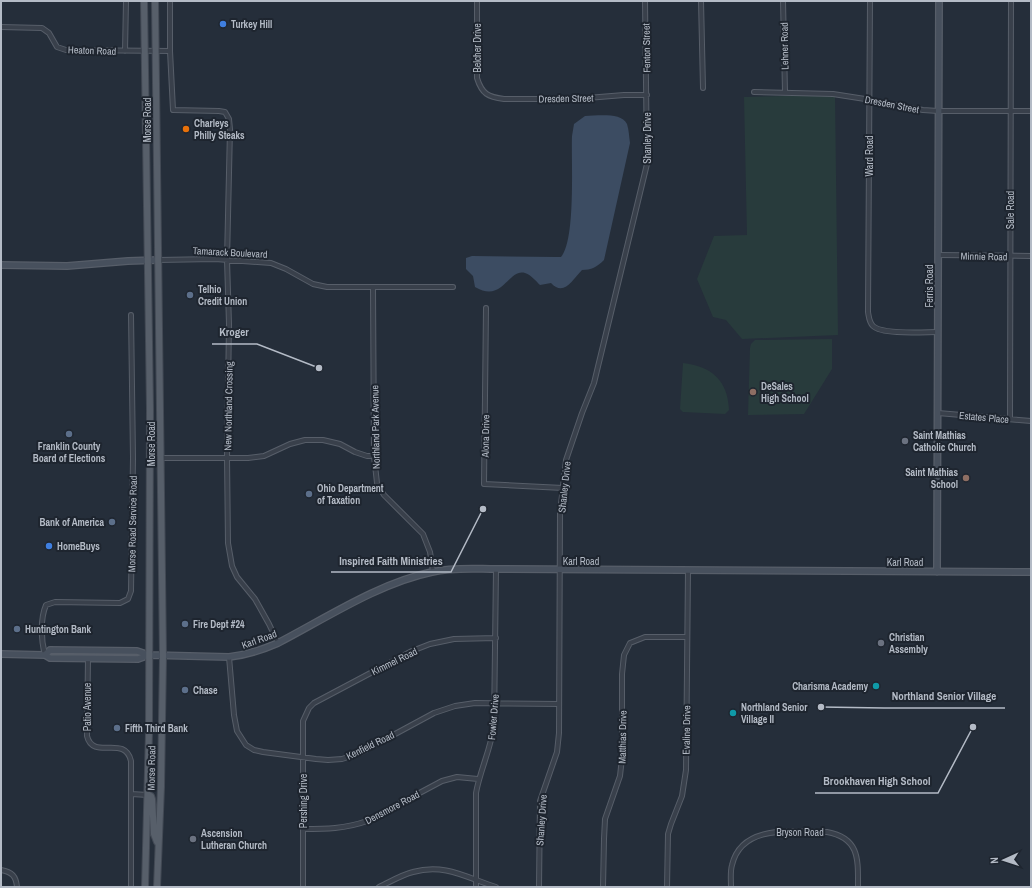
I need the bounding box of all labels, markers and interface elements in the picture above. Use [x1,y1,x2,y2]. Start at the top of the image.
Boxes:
place label: Turkey Hill [231,18,272,31]
marker: Turkey Hill [218,19,228,29]
street label: Lehner Road [778,22,791,70]
street label: Belcher Drive [471,23,484,73]
street label: Fenton Street [640,23,653,73]
street label: Heaton Road [68,43,116,58]
street label: Dresden Street [538,92,594,105]
street label: Dresden Street [864,93,921,116]
street label: Morse Road [141,98,154,142]
street label: Shanley Drive [641,112,654,164]
place label: Charleys Philly Steaks [194,117,245,142]
marker: Charleys Philly Steaks [181,124,191,134]
street label: Ward Road [863,135,876,177]
street label: Sale Road [1004,191,1017,229]
street label: Tamarack Boulevard [192,244,268,261]
street label: Minnie Road [960,250,1008,263]
street label: Ferris Road [923,265,936,307]
place label: Telhio Credit Union [198,283,247,308]
marker: Telhio Credit Union [185,290,195,300]
callout: Kroger [212,321,257,344]
text: Kroger [219,325,249,339]
street label: New Northland Crossing [221,361,236,451]
place label: DeSales High School [761,380,809,405]
street label: Northland Park Avenue [368,384,383,469]
marker: DeSales High School [748,387,758,397]
street label: Estates Place [958,409,1010,426]
street label: Alona Drive [479,414,492,459]
street label: Morse Road [145,422,158,466]
marker: Franklin County Board of Elections [64,429,74,439]
place label: Saint Mathias Catholic Church [913,429,976,454]
marker: Saint Mathias Catholic Church [900,436,910,446]
place label: Franklin County Board of Elections [33,440,106,465]
street label: Shanley Drive [555,460,574,513]
place label: Saint Mathias School [905,466,958,491]
marker: Saint Mathias School [961,473,971,483]
street label: Morse Road Service Road [125,476,140,572]
place label: Ohio Department of Taxation [317,482,384,507]
marker: Ohio Department of Taxation [304,489,314,499]
place label: Bank of America [40,516,104,529]
marker: Bank of America [107,517,117,527]
place label: HomeBuys [57,540,100,553]
marker: HomeBuys [44,541,54,551]
callout: Inspired Faith Ministries [331,549,451,572]
text: Inspired Faith Ministries [339,554,443,568]
street label: Karl Road [563,555,599,568]
street label: Karl Road [887,556,923,569]
place label: Fire Dept #24 [193,618,245,631]
marker: Fire Dept #24 [180,619,190,629]
place label: Huntington Bank [25,623,91,636]
marker: Huntington Bank [12,624,22,634]
street label: Karl Road [240,627,279,652]
place label: Christian Assembly [889,631,928,656]
marker: Christian Assembly [876,638,886,648]
street label: Kimmel Road [369,645,419,678]
place label: Charisma Academy [792,680,868,693]
marker: Charisma Academy [871,681,881,691]
street label: Patio Avenue [81,682,94,731]
place label: Chase [193,684,218,697]
marker: Chase [180,685,190,695]
callout: Northland Senior Village [884,685,1005,708]
text: Northland Senior Village [892,689,996,703]
street label: Fowler Drive [485,693,502,741]
place label: Northland Senior Village II [741,701,808,726]
street label: Evaline Drive [680,705,693,755]
marker: Northland Senior Village II [728,708,738,718]
street label: Matthias Drive [616,710,629,764]
place label: Fifth Third Bank [125,722,188,735]
marker: Fifth Third Bank [112,723,122,733]
street label: Kenfield Road [344,728,396,763]
street label: Morse Road [145,746,158,790]
callout: Brookhaven High School [815,770,938,793]
street label: Pershing Drive [297,773,310,828]
text: Brookhaven High School [823,774,931,788]
street label: Densmore Road [363,788,422,827]
street label: Shanley Drive [533,793,550,846]
street label: Bryson Road [776,826,824,839]
place label: Ascension Lutheran Church [201,827,267,852]
marker: Ascension Lutheran Church [188,834,198,844]
north arrow [984,840,1024,880]
text: N [987,857,1001,864]

